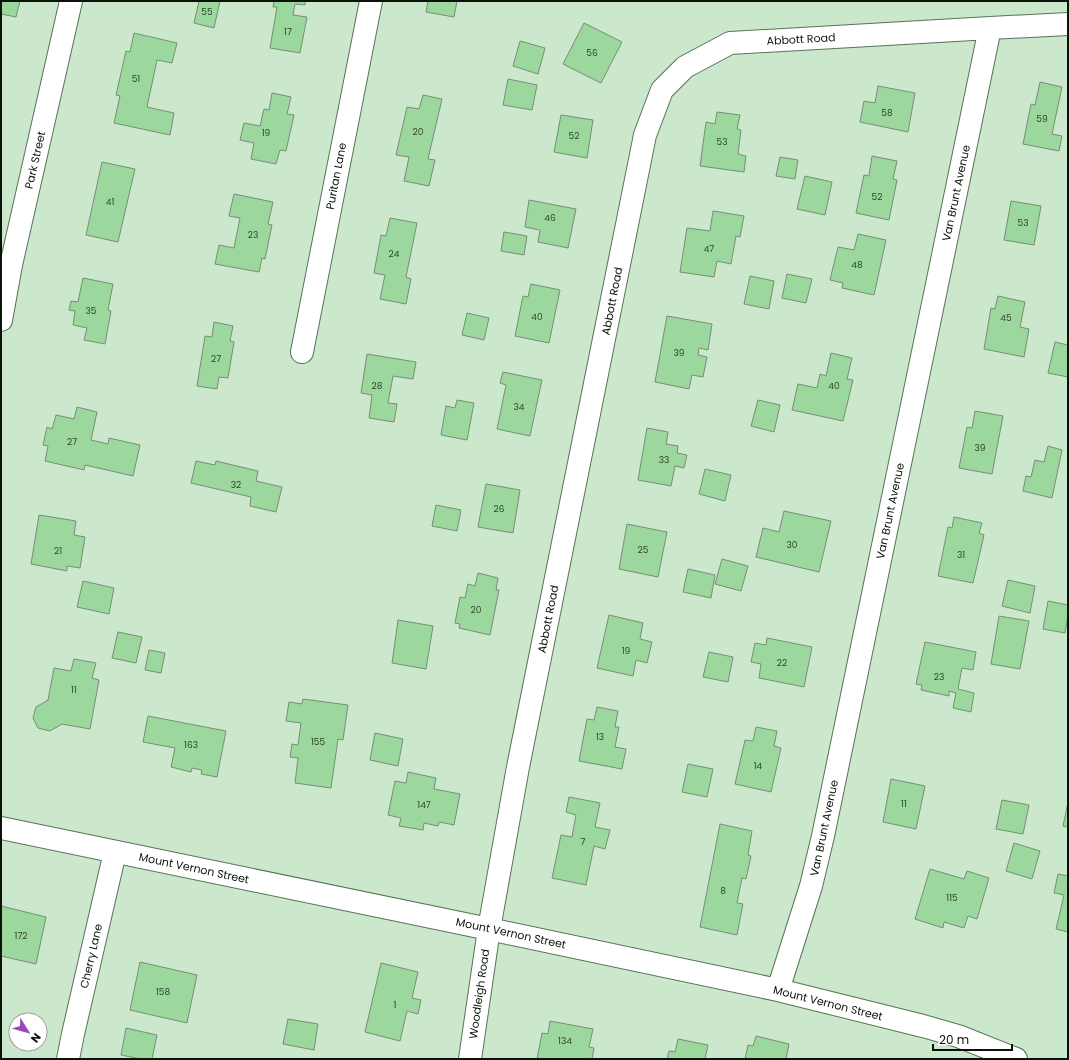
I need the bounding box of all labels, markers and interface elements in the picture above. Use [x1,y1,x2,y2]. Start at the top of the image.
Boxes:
house number: 55 [201,6,213,18]
house number: 17 [284,26,292,38]
street label: Abbott Road [766,29,836,49]
house number: 56 [586,47,598,59]
house number: 51 [132,73,140,85]
house number: 58 [881,107,893,119]
house number: 59 [1036,113,1048,125]
house number: 20 [413,126,424,138]
house number: 19 [262,127,271,139]
street label: Park Street [21,130,49,190]
house number: 52 [569,130,579,142]
house number: 53 [717,136,727,148]
street label: Puritan Lane [322,141,350,211]
street label: Van Brunt Avenue [938,143,974,243]
house number: 52 [872,191,882,203]
house number: 41 [106,196,114,208]
house number: 46 [544,212,556,224]
house number: 53 [1018,217,1028,229]
house number: 23 [248,229,258,241]
house number: 47 [704,243,714,255]
house number: 24 [389,248,400,260]
house number: 48 [851,259,863,271]
street label: Abbott Road [598,266,626,336]
house number: 35 [86,305,97,317]
house number: 40 [531,311,543,323]
house number: 45 [1000,312,1012,324]
house number: 39 [674,347,685,359]
house number: 27 [211,353,221,365]
house number: 28 [372,380,383,392]
house number: 40 [828,380,840,392]
house number: 34 [514,401,525,413]
house number: 27 [67,436,77,448]
house number: 39 [975,442,986,454]
house number: 33 [659,454,669,466]
street label: Van Brunt Avenue [872,461,908,561]
house number: 32 [231,479,241,491]
house number: 26 [494,503,505,515]
house number: 30 [787,539,798,551]
house number: 25 [638,544,649,556]
house number: 21 [54,545,62,557]
house number: 31 [957,549,965,561]
street label: Abbott Road [534,584,562,654]
house number: 20 [471,604,482,616]
house number: 19 [622,645,631,657]
house number: 22 [777,657,787,669]
house number: 23 [934,671,944,683]
house number: 11 [71,684,77,696]
house number: 13 [596,731,604,743]
house number: 155 [311,736,325,748]
house number: 163 [184,739,198,751]
house number: 14 [754,760,763,772]
street label: Van Brunt Avenue [806,778,842,878]
house number: 11 [901,798,907,810]
house number: 147 [417,799,431,811]
house number: 7 [581,836,586,848]
street label: Mount Vernon Street [137,849,251,887]
house number: 8 [720,885,726,897]
house number: 115 [946,892,958,904]
street label: Mount Vernon Street [454,914,568,952]
street label: Cherry Lane [76,922,106,990]
house number: 172 [15,930,27,942]
street label: Woodleigh Road [465,948,493,1040]
street label: Mount Vernon Street [772,982,884,1024]
house number: 158 [156,986,170,998]
house number: 1 [394,999,397,1011]
north arrow [8,1012,48,1052]
scale bar [933,1026,1012,1052]
text: N [27,1030,45,1046]
text: 20 m [939,1031,969,1048]
house number: 134 [558,1035,572,1047]

